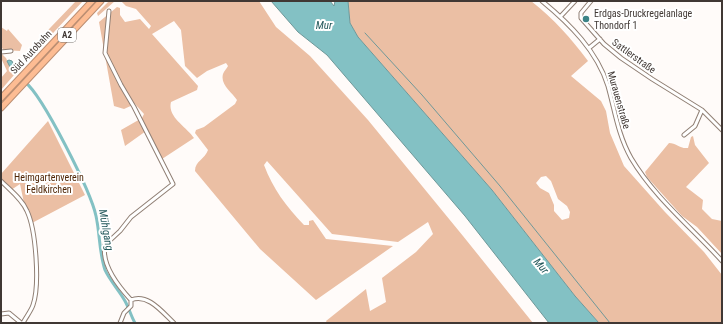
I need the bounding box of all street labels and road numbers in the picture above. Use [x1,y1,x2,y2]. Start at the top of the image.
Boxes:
street label: Süd Autobahn [8,28,54,76]
road number: A2 [58,28,76,42]
street label: Sattlerstraße [610,37,658,76]
street label: Murauenstraße [606,70,633,130]

